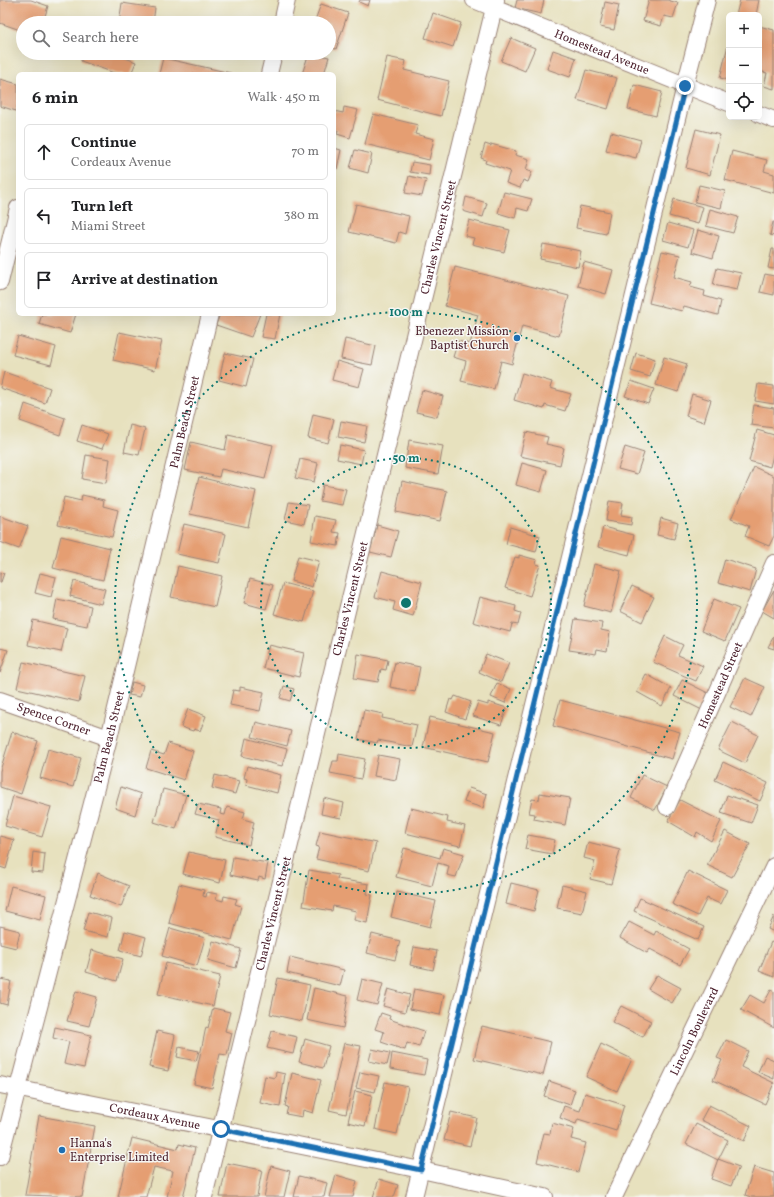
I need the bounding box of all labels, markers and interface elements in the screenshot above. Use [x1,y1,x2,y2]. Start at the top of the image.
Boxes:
map controls [726,12,762,120]
button: + [726,12,762,48]
search box [16,16,336,60]
street label: Homestead Avenue [552,26,652,79]
icon: search [30,27,52,49]
text: Search here [62,28,139,49]
button: − [726,48,762,84]
route end [676,77,694,95]
button: locate [726,84,762,120]
text: 6 min [32,87,78,110]
text: Walk · 450 m [247,89,320,107]
text: Continue [71,133,136,154]
icon: ahead [33,141,55,163]
text: 70 m [291,143,319,161]
text: Cordeaux Avenue [71,154,171,172]
street label: Charles Vincent Street [417,179,461,296]
text: Turn left [71,197,133,218]
icon: left [33,205,55,227]
text: 380 m [284,207,319,225]
text: Miami Street [71,218,146,236]
icon: arrive [33,269,55,291]
text: Arrive at destination [71,270,218,291]
text: 100 m [389,305,423,321]
place label: Ebenezer Mission Baptist Church [415,324,509,354]
marker: Ebenezer Mission Baptist Church [512,333,522,343]
street label: Palm Beach Street [167,374,204,470]
text: 50 m [392,451,420,467]
street label: Charles Vincent Street [329,540,373,658]
centre of rings [399,596,413,610]
street label: Homestead Street [695,640,747,732]
street label: Palm Beach Street [91,689,129,785]
street label: Spence Corner [14,699,93,740]
street label: Charles Vincent Street [253,855,296,972]
street label: Lincoln Boulevard [667,985,723,1079]
street label: Cordeaux Avenue [108,1100,202,1134]
route start [212,1120,230,1138]
place label: Hanna's Enterprise Limited [70,1136,169,1166]
marker: Hanna's Enterprise Limited [57,1145,67,1155]

